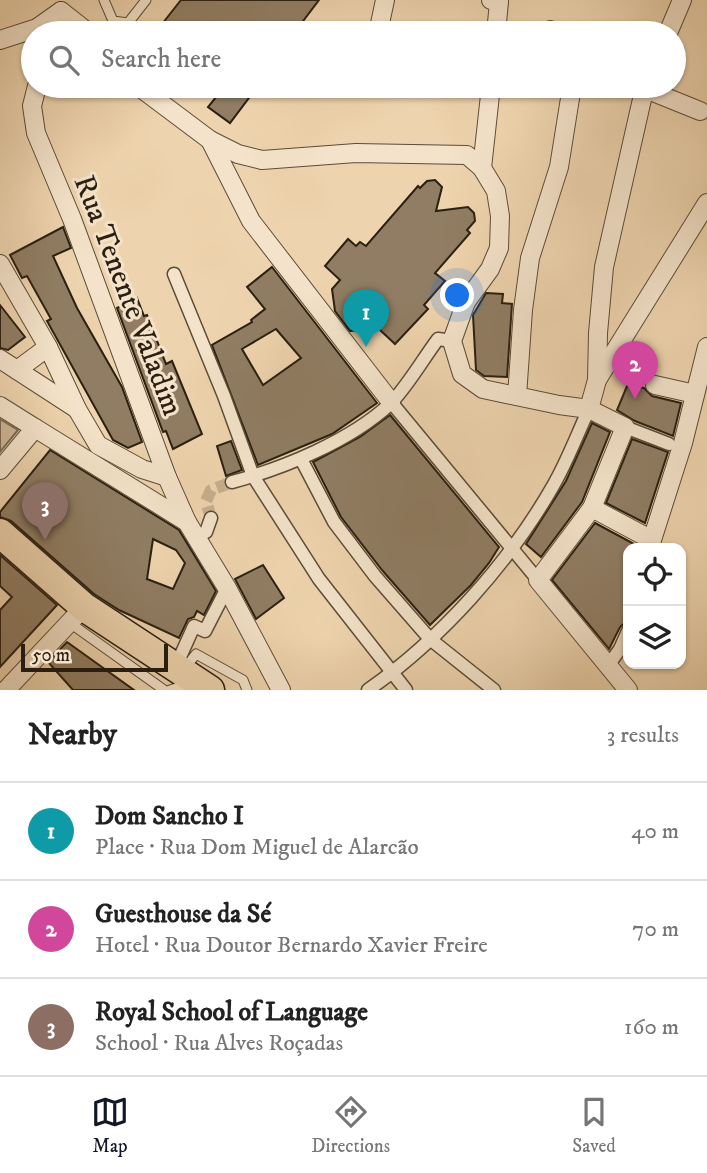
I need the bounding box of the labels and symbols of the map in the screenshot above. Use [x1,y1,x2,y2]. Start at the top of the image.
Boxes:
street label: Rua Tenente Valadim [65,170,190,421]
your location [440,278,474,312]
pin: 1 [343,289,389,347]
pin: 2 [612,341,658,399]
pin: 3 [22,482,68,540]
scale bar [21,641,168,673]

